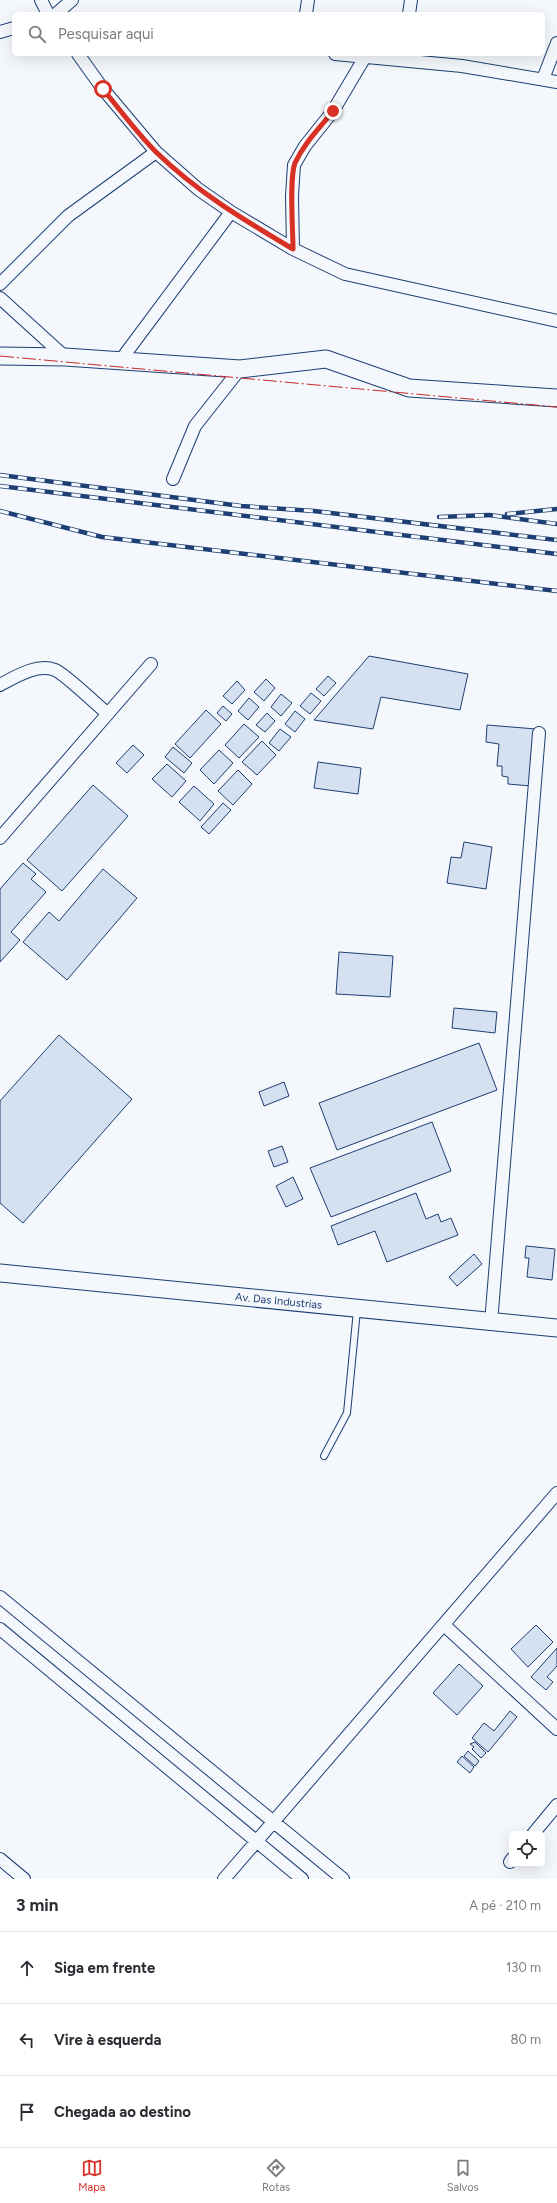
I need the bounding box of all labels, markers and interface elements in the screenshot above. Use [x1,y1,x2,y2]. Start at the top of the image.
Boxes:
search box [12,12,545,56]
icon: search [26,23,48,45]
text: Pesquisar aqui [58,25,154,43]
route start [94,80,112,98]
route end [324,102,342,120]
street label: Av. Das Industrias [235,1290,323,1312]
map controls [509,1831,545,1867]
button: locate [509,1831,545,1867]
text: 3 min [16,1895,58,1915]
text: A pé · 210 m [469,1898,541,1913]
icon: ahead [16,1957,38,1979]
text: Siga em frente [54,1959,155,1977]
text: 130 m [506,1960,541,1975]
icon: left [16,2029,38,2051]
text: Vire à esquerda [54,2031,161,2049]
text: 80 m [510,2032,541,2047]
icon: arrive [16,2101,38,2123]
text: Chegada ao destino [54,2103,191,2121]
tab: Mapa [78,2157,105,2194]
tab: Rotas [262,2157,290,2194]
tab: Salvos [447,2157,479,2194]

